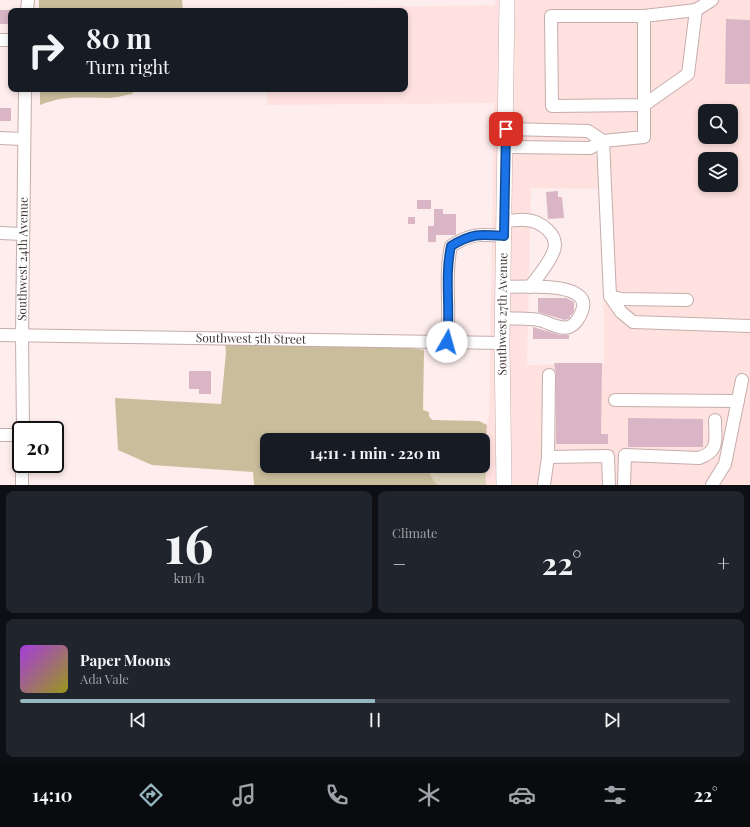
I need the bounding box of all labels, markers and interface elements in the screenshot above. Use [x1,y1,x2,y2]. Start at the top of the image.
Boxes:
text: 80 m [86,19,152,56]
icon: right [20,24,72,76]
text: Turn right [86,55,169,79]
map controls [698,104,738,192]
button: search [698,104,738,144]
pin [489,112,523,146]
icon: arrive [495,118,517,140]
button: layers [698,152,738,192]
street label: Southwest 24th Avenue [13,197,31,321]
street label: Southwest 27th Avenue [493,252,510,376]
position arrow [426,321,468,363]
street label: Southwest 5th Street [196,329,307,347]
speed limit sign: 20 [12,421,64,473]
text: 14:11 · 1 min · 220 m [310,443,440,463]
text: 16 [164,508,214,577]
text: Climate [392,524,438,541]
text: 22° [542,543,582,583]
text: − [392,548,406,578]
text: + [717,548,730,578]
text: km/h [173,569,205,586]
text: Paper Moons [80,650,171,670]
text: Ada Vale [80,670,129,687]
icon: previous [127,709,149,731]
icon: pause [364,709,386,731]
icon: next [601,709,623,731]
icon: directions [137,781,165,809]
icon: music [230,781,258,809]
icon: phone [323,781,351,809]
icon: climate [415,781,443,809]
icon: car [508,781,536,809]
icon: filters [601,781,629,809]
text: 14:10 [32,783,72,807]
text: 22° [694,783,718,807]

